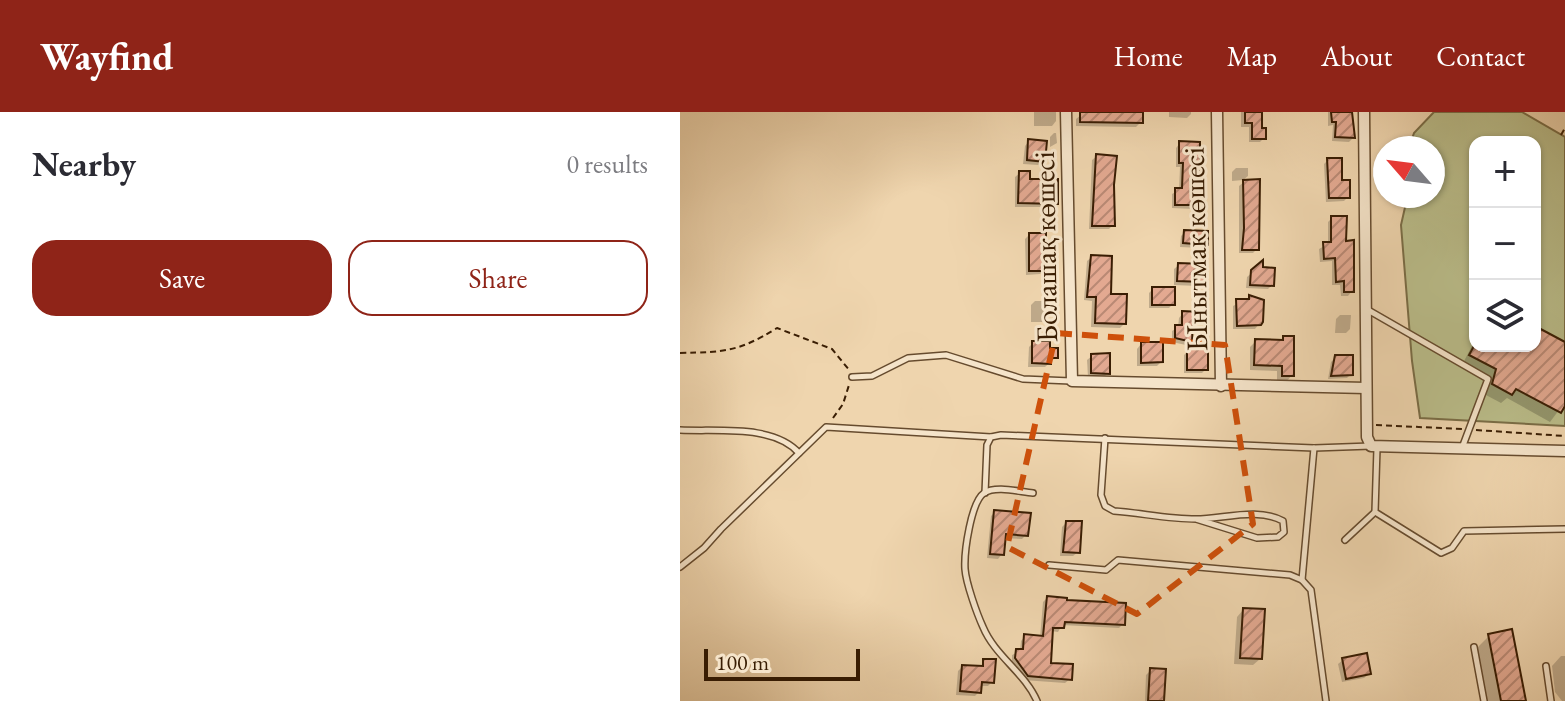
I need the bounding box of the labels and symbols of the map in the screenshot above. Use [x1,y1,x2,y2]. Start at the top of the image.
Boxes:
north arrow [1373,136,1445,208]
street label: Ынытмак көшесі [1174,147,1216,351]
street label: Болашақ көшесі [1024,151,1066,343]
scale bar [704,645,860,681]

